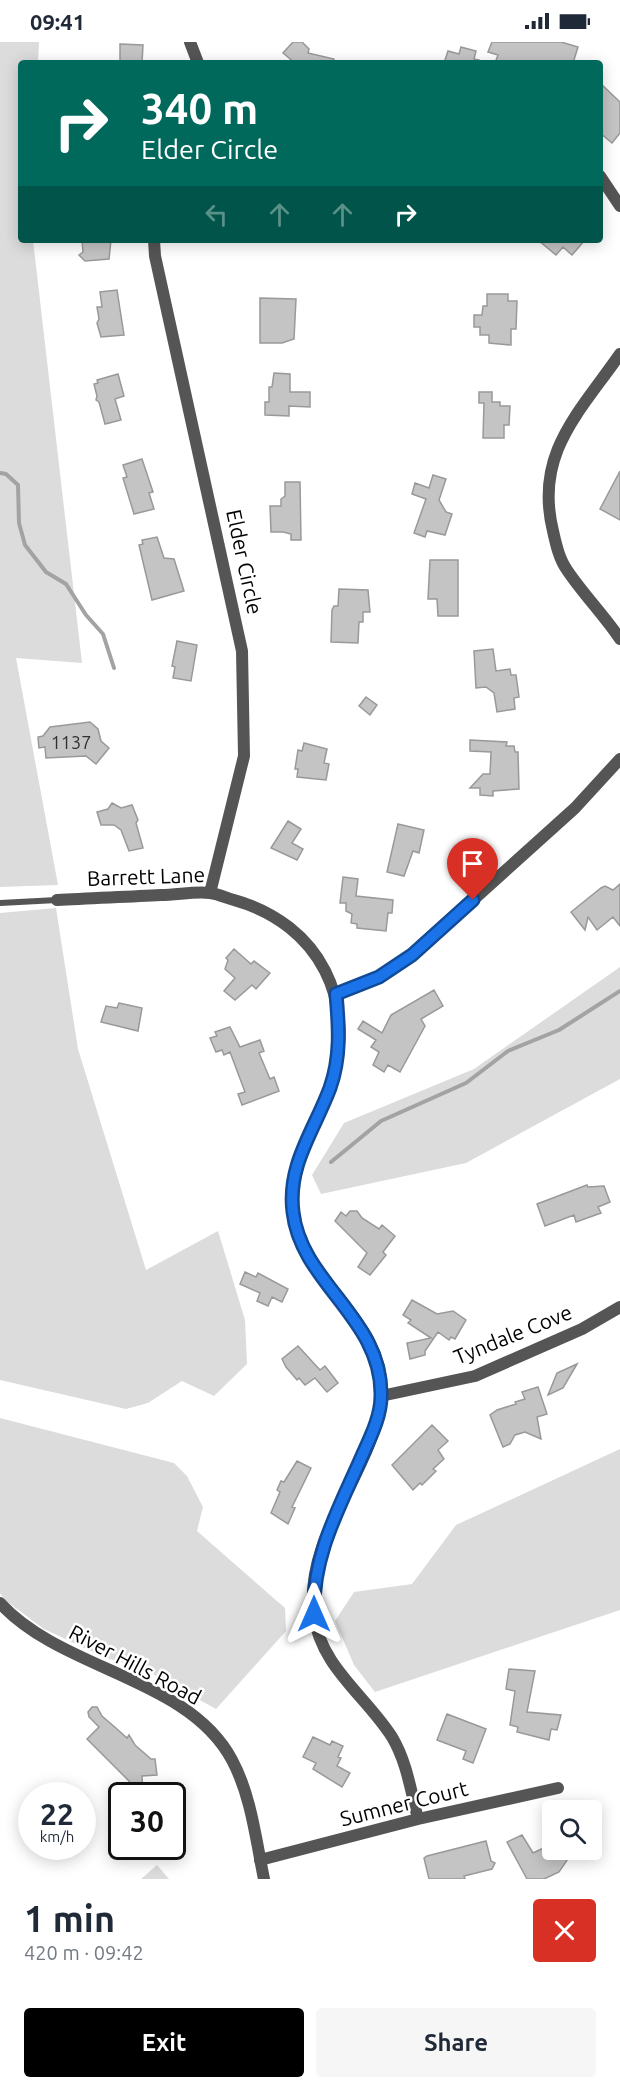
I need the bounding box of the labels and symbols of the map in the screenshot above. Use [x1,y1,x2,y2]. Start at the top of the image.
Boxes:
street label: Elder Circle [222,507,268,616]
house number: 1137 [51,732,91,752]
pin [447,838,498,900]
street label: Barrett Lane [87,862,205,890]
street label: Tyndale Cove [450,1299,575,1369]
position arrow [282,1582,346,1646]
street label: River Hills Road [65,1619,205,1709]
street label: Sumner Court [337,1776,470,1830]
speed limit sign: 30 [108,1782,186,1860]

